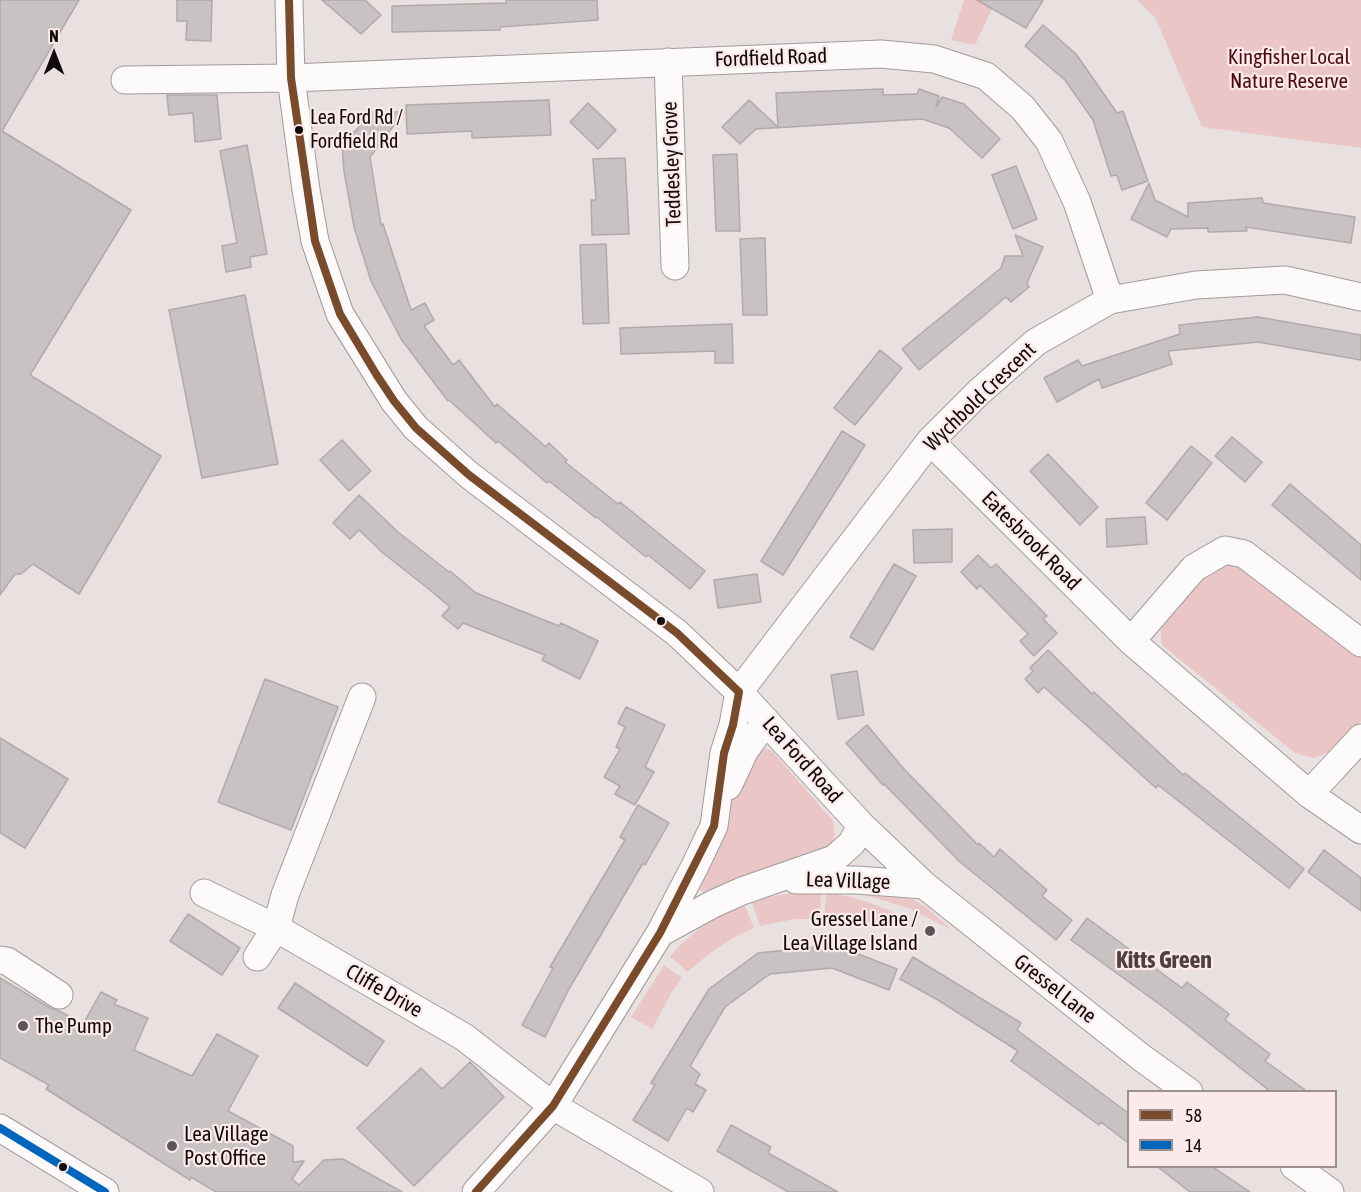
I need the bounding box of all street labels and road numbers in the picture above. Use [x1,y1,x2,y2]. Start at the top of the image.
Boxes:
street label: Fordfield Road [714,43,828,73]
street label: Teddesley Grove [657,101,687,227]
street label: Wychbold Crescent [919,337,1041,457]
street label: Eatesbrook Road [976,486,1086,596]
street label: Lea Ford Road [757,712,847,808]
street label: Lea Village [805,867,891,895]
street label: Gressel Lane [1009,949,1101,1029]
street label: Cliffe Drive [341,959,427,1023]

